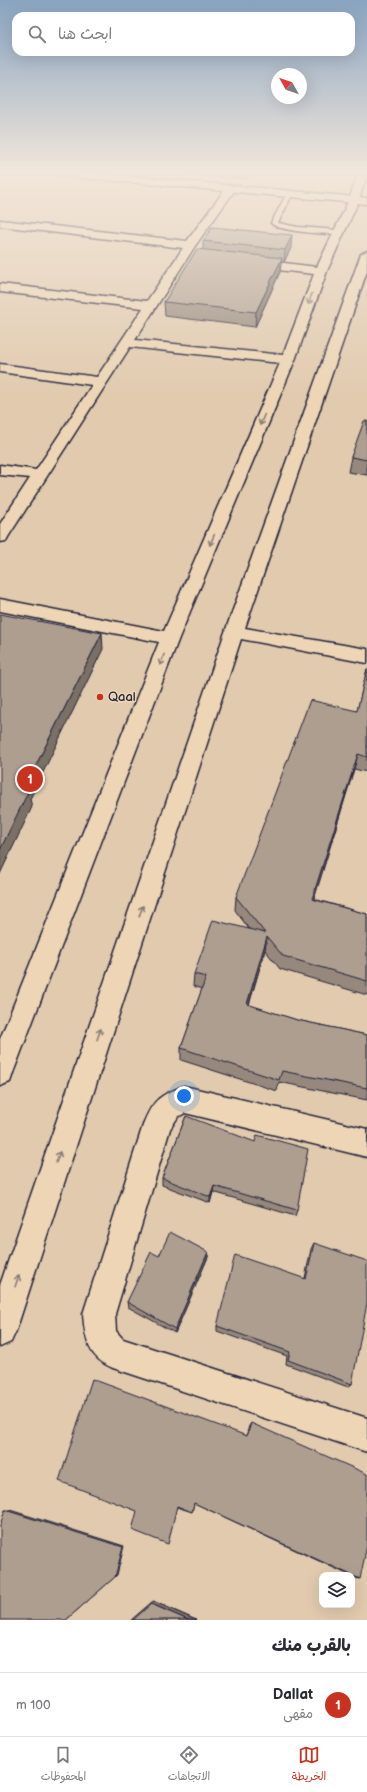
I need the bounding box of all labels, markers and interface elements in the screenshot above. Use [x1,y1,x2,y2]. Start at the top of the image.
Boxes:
search box [12,12,355,56]
icon: search [26,23,48,45]
text: ابحث هنا [58,25,112,44]
north arrow [271,68,307,104]
one-way arrow [306,293,313,306]
one-way arrow [258,414,265,426]
one-way arrow [207,533,215,545]
one-way arrow [157,653,165,665]
place label: Qaal [108,689,136,705]
marker: Qaal [95,692,105,702]
pin: 1 [17,764,43,794]
one-way arrow [138,904,145,917]
one-way arrow [96,1028,104,1040]
your location [174,1086,194,1106]
one-way arrow [55,1151,62,1164]
one-way arrow [14,1274,21,1287]
map controls [319,1572,355,1608]
button: layers [319,1572,355,1608]
text: بالقرب منك [272,1636,351,1656]
text: Dallat [273,1685,313,1704]
text: 100 m [16,1697,51,1713]
text: 1 [335,1697,341,1713]
text: مقهى [283,1706,313,1722]
tab: المحفوظات [41,1744,86,1786]
tab: الاتجاهات [168,1744,210,1786]
tab: الخريطة [292,1744,326,1786]

